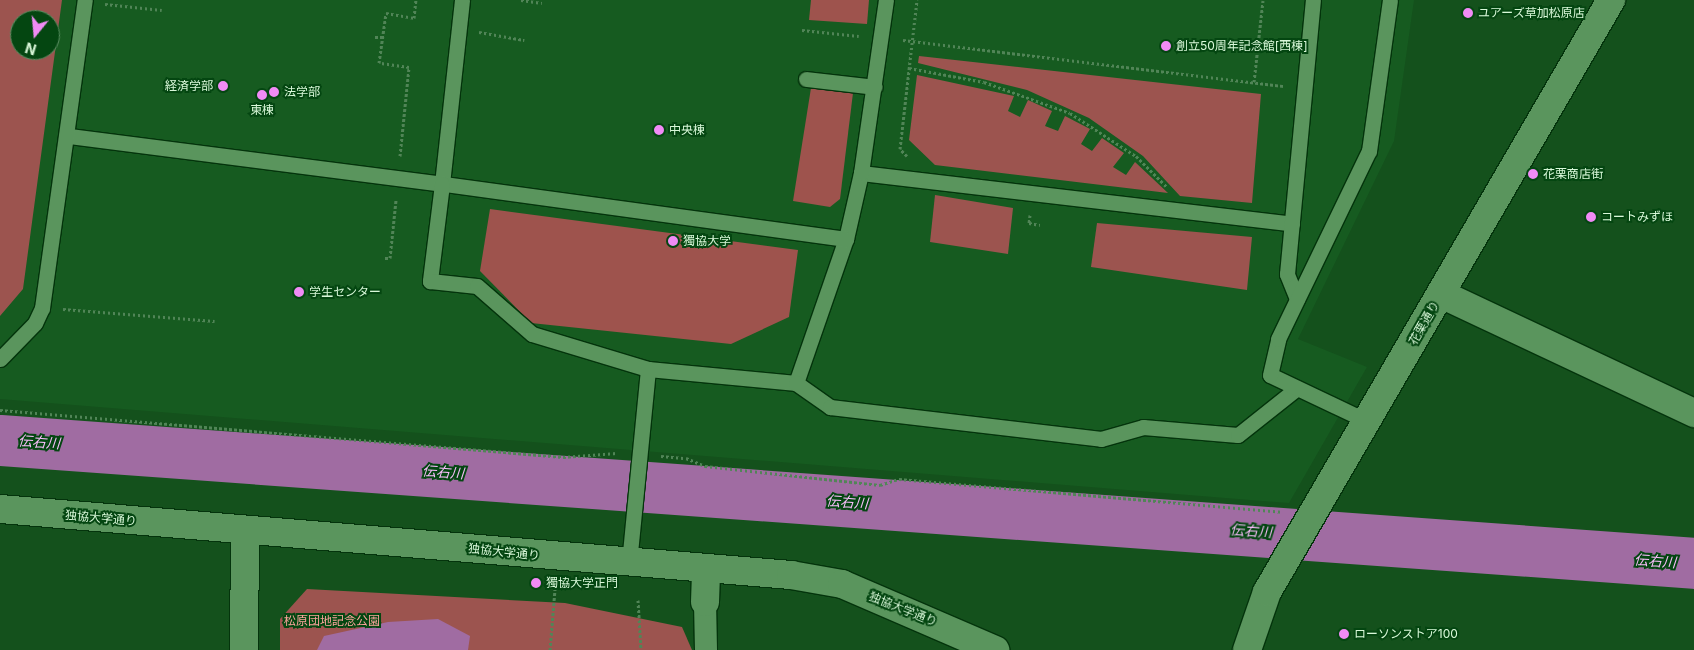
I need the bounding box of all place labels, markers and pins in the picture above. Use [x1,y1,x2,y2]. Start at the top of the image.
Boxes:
place label: ユアーズ草加松原店 [1478,6,1585,20]
marker: ユアーズ草加松原店 [1462,7,1474,19]
place label: 創立50周年記念館[西棟] [1176,39,1308,53]
marker: 創立50周年記念館[西棟] [1160,40,1172,52]
place label: 経済学部 [165,79,213,93]
marker: 経済学部 [217,80,229,92]
place label: 法学部 [284,85,320,99]
marker: 法学部 [268,86,280,98]
marker: 東棟 [256,89,268,101]
place label: 東棟 [250,103,274,117]
place label: 中央棟 [669,123,705,137]
marker: 中央棟 [653,124,665,136]
place label: 花栗商店街 [1543,167,1603,181]
marker: 花栗商店街 [1527,168,1539,180]
place label: コートみずほ [1601,210,1673,224]
marker: コートみずほ [1585,211,1597,223]
place label: 獨協大学 [683,234,731,248]
marker: 獨協大学 [667,235,679,247]
place label: 学生センター [309,285,381,299]
marker: 学生センター [293,286,305,298]
place label: 獨協大学正門 [546,576,618,590]
marker: 獨協大学正門 [530,577,542,589]
place label: ローソンストア100 [1354,627,1458,641]
marker: ローソンストア100 [1338,628,1350,640]

